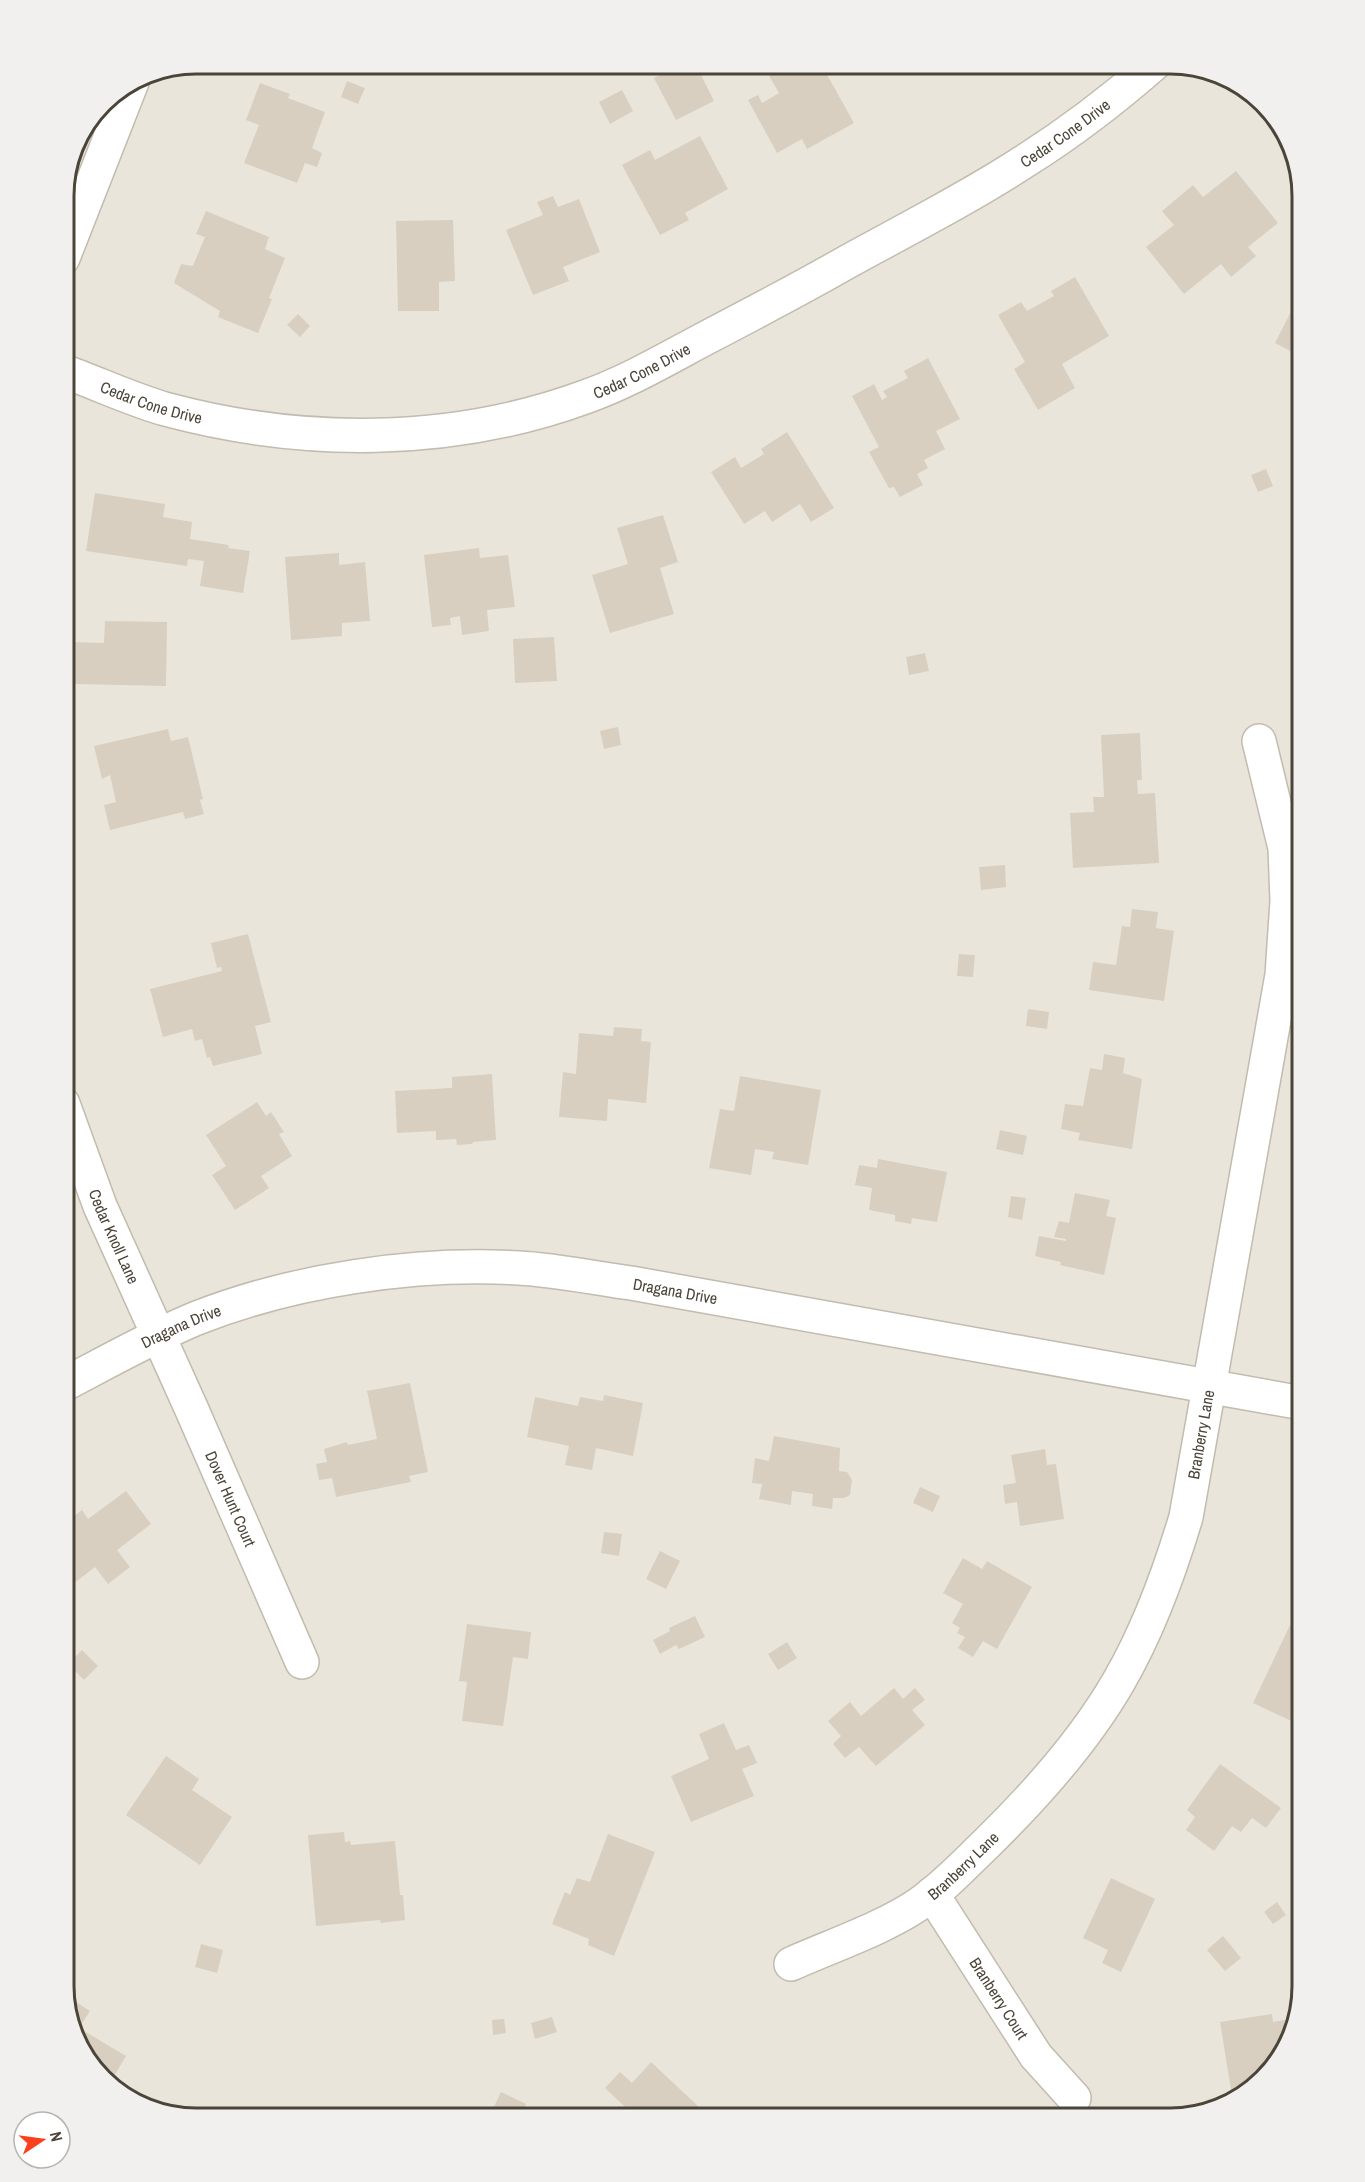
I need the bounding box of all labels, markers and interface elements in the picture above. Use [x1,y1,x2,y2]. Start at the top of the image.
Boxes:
street label: Cedar Cone Drive [1016,94,1115,173]
street label: Cedar Cone Drive [590,338,694,404]
street label: Cedar Cone Drive [97,376,204,429]
street label: Cedar Knoll Lane [84,1186,145,1287]
street label: Dragana Drive [631,1273,719,1309]
street label: Dragana Drive [137,1299,224,1353]
street label: Branberry Lane [1182,1388,1219,1481]
street label: Dover Hunt Court [200,1447,261,1550]
street label: Branberry Lane [923,1827,1003,1905]
street label: Branberry Court [965,1953,1034,2044]
north arrow [12,2110,72,2170]
text: N [45,2130,68,2144]

